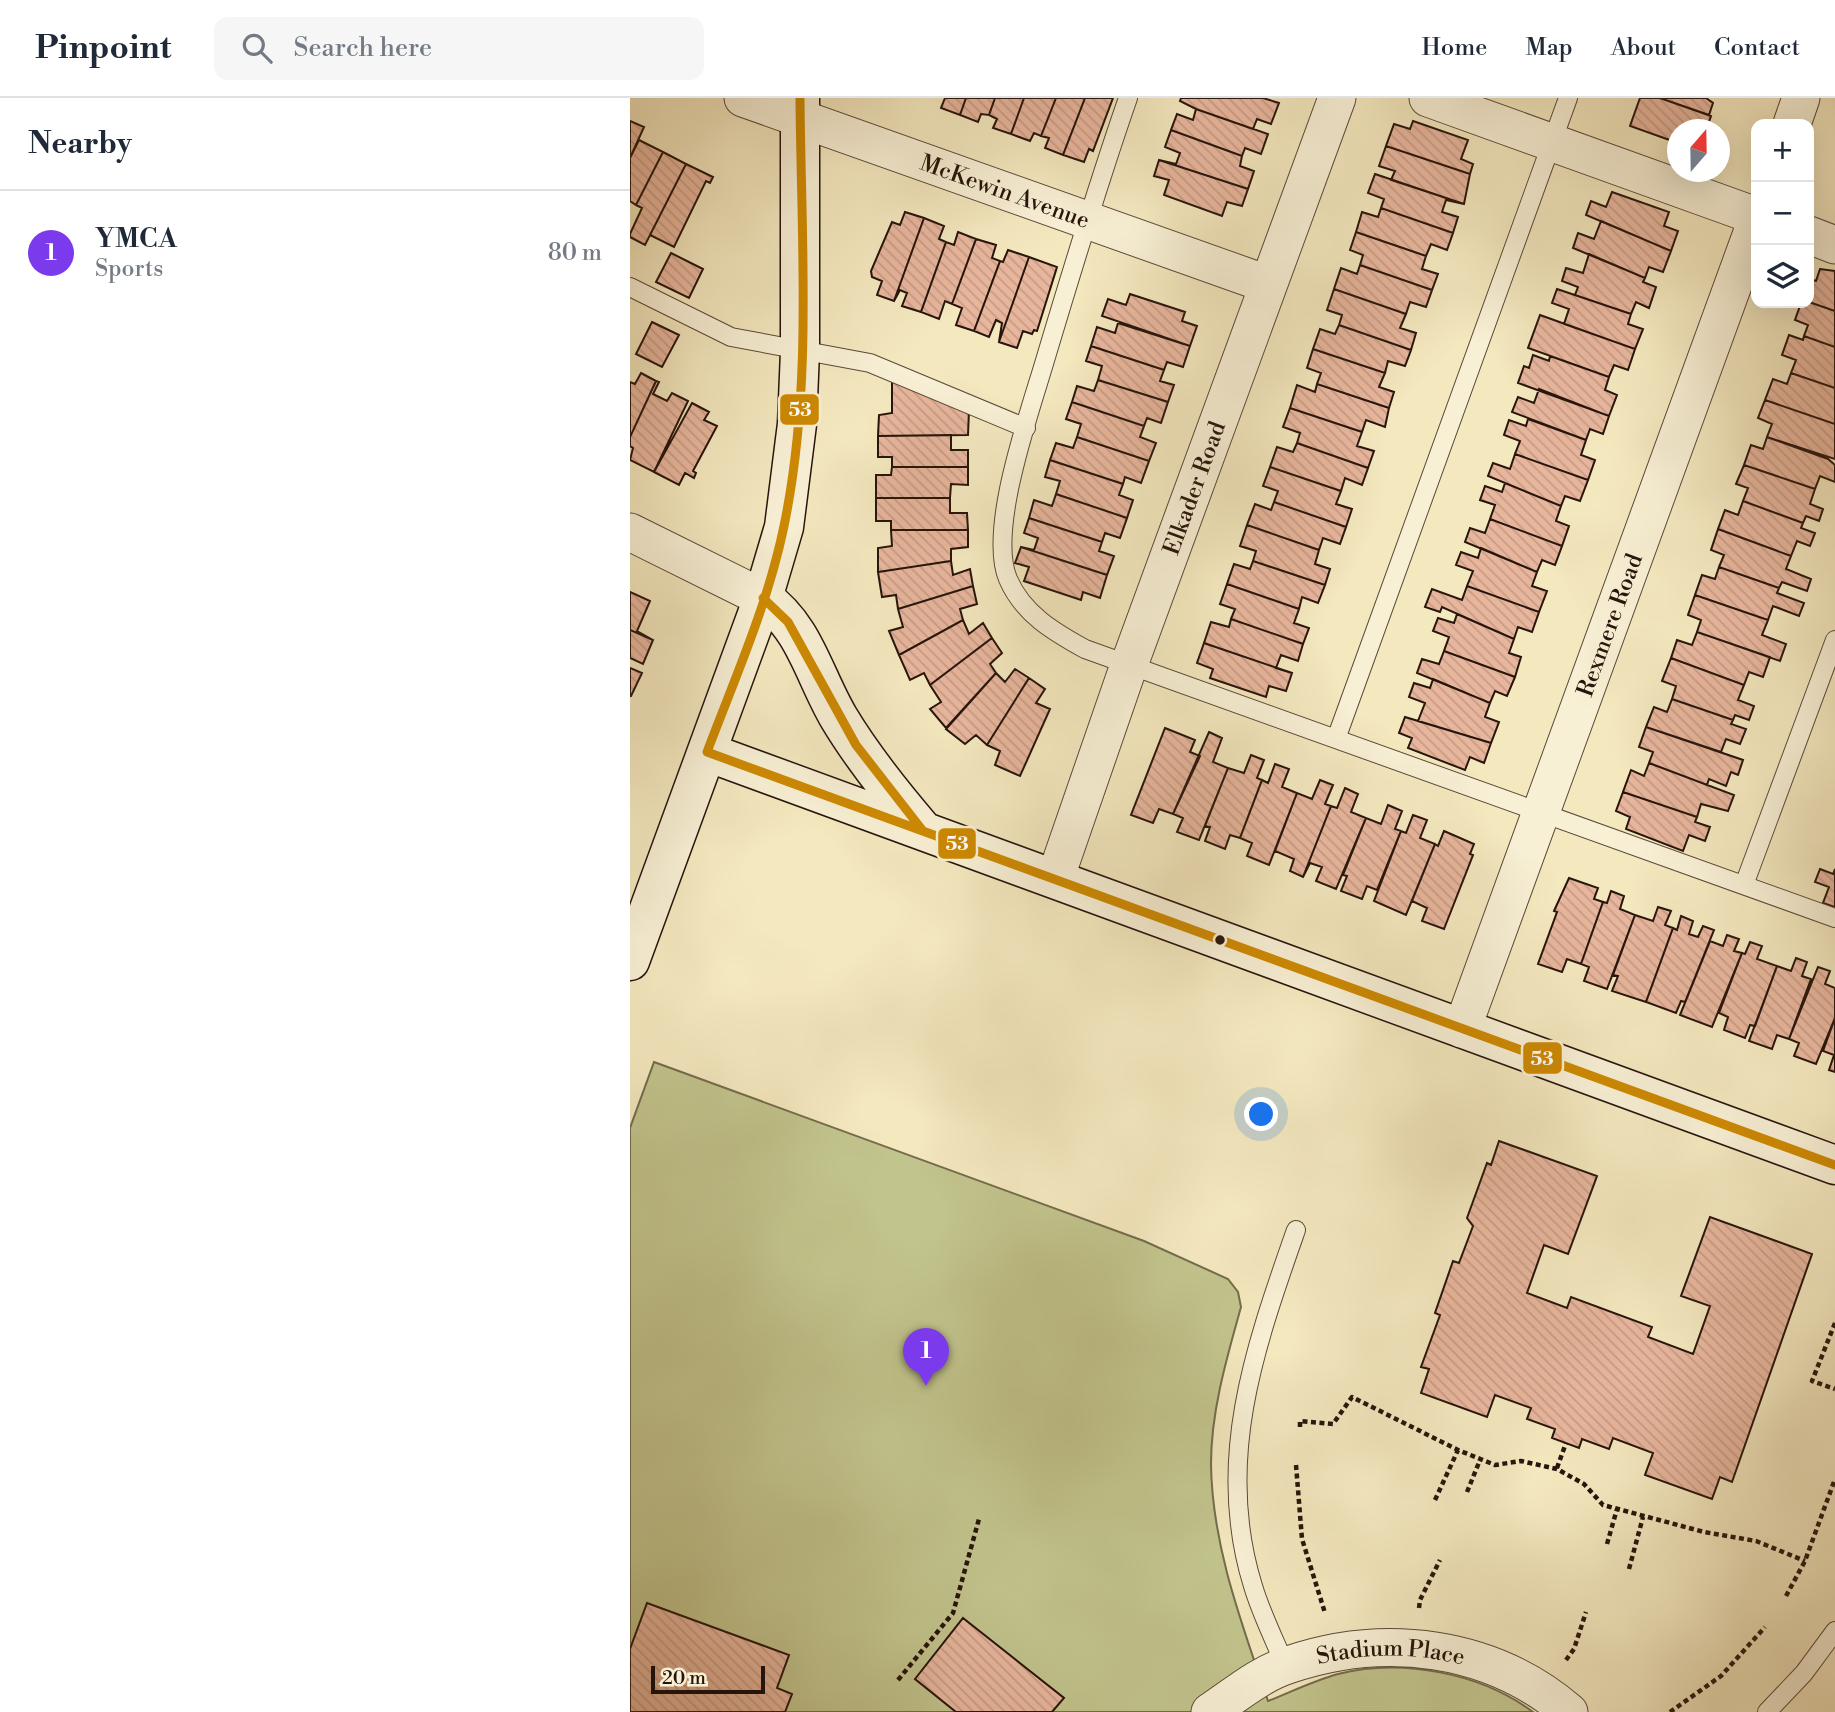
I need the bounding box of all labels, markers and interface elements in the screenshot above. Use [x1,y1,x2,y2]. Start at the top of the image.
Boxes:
search box [214,17,704,80]
text: Pinpoint [35,28,172,69]
icon: search [238,29,276,67]
text: Search here [294,32,432,64]
text: Home [1422,33,1487,63]
text: Map [1525,33,1573,63]
text: About [1611,33,1676,63]
text: Contact [1714,33,1800,63]
north arrow [1667,119,1730,182]
map controls [1751,119,1814,308]
button: + [1751,119,1814,182]
text: Nearby [28,125,132,163]
street label: McKewin Avenue [916,149,1093,235]
button: − [1751,182,1814,245]
text: YMCA [95,223,177,255]
text: 1 [45,239,57,267]
text: 80 m [548,239,602,267]
button: layers [1751,245,1814,308]
text: Sports [95,255,163,283]
line badge: 53 [779,393,820,426]
text: 53 [788,398,812,422]
street label: Elkader Road [1158,418,1232,559]
street label: Rexmere Road [1571,550,1649,701]
line badge: 53 [937,827,977,860]
text: 53 [945,832,969,856]
unlabelled marker [1213,933,1227,947]
line badge: 53 [1522,1041,1563,1075]
text: 53 [1530,1047,1554,1071]
your location [1244,1097,1278,1131]
pin: 1 [903,1328,949,1386]
street label: Stadium Place [1314,1635,1468,1672]
scale bar [651,1663,765,1695]
text: 20 m [662,1666,706,1690]

